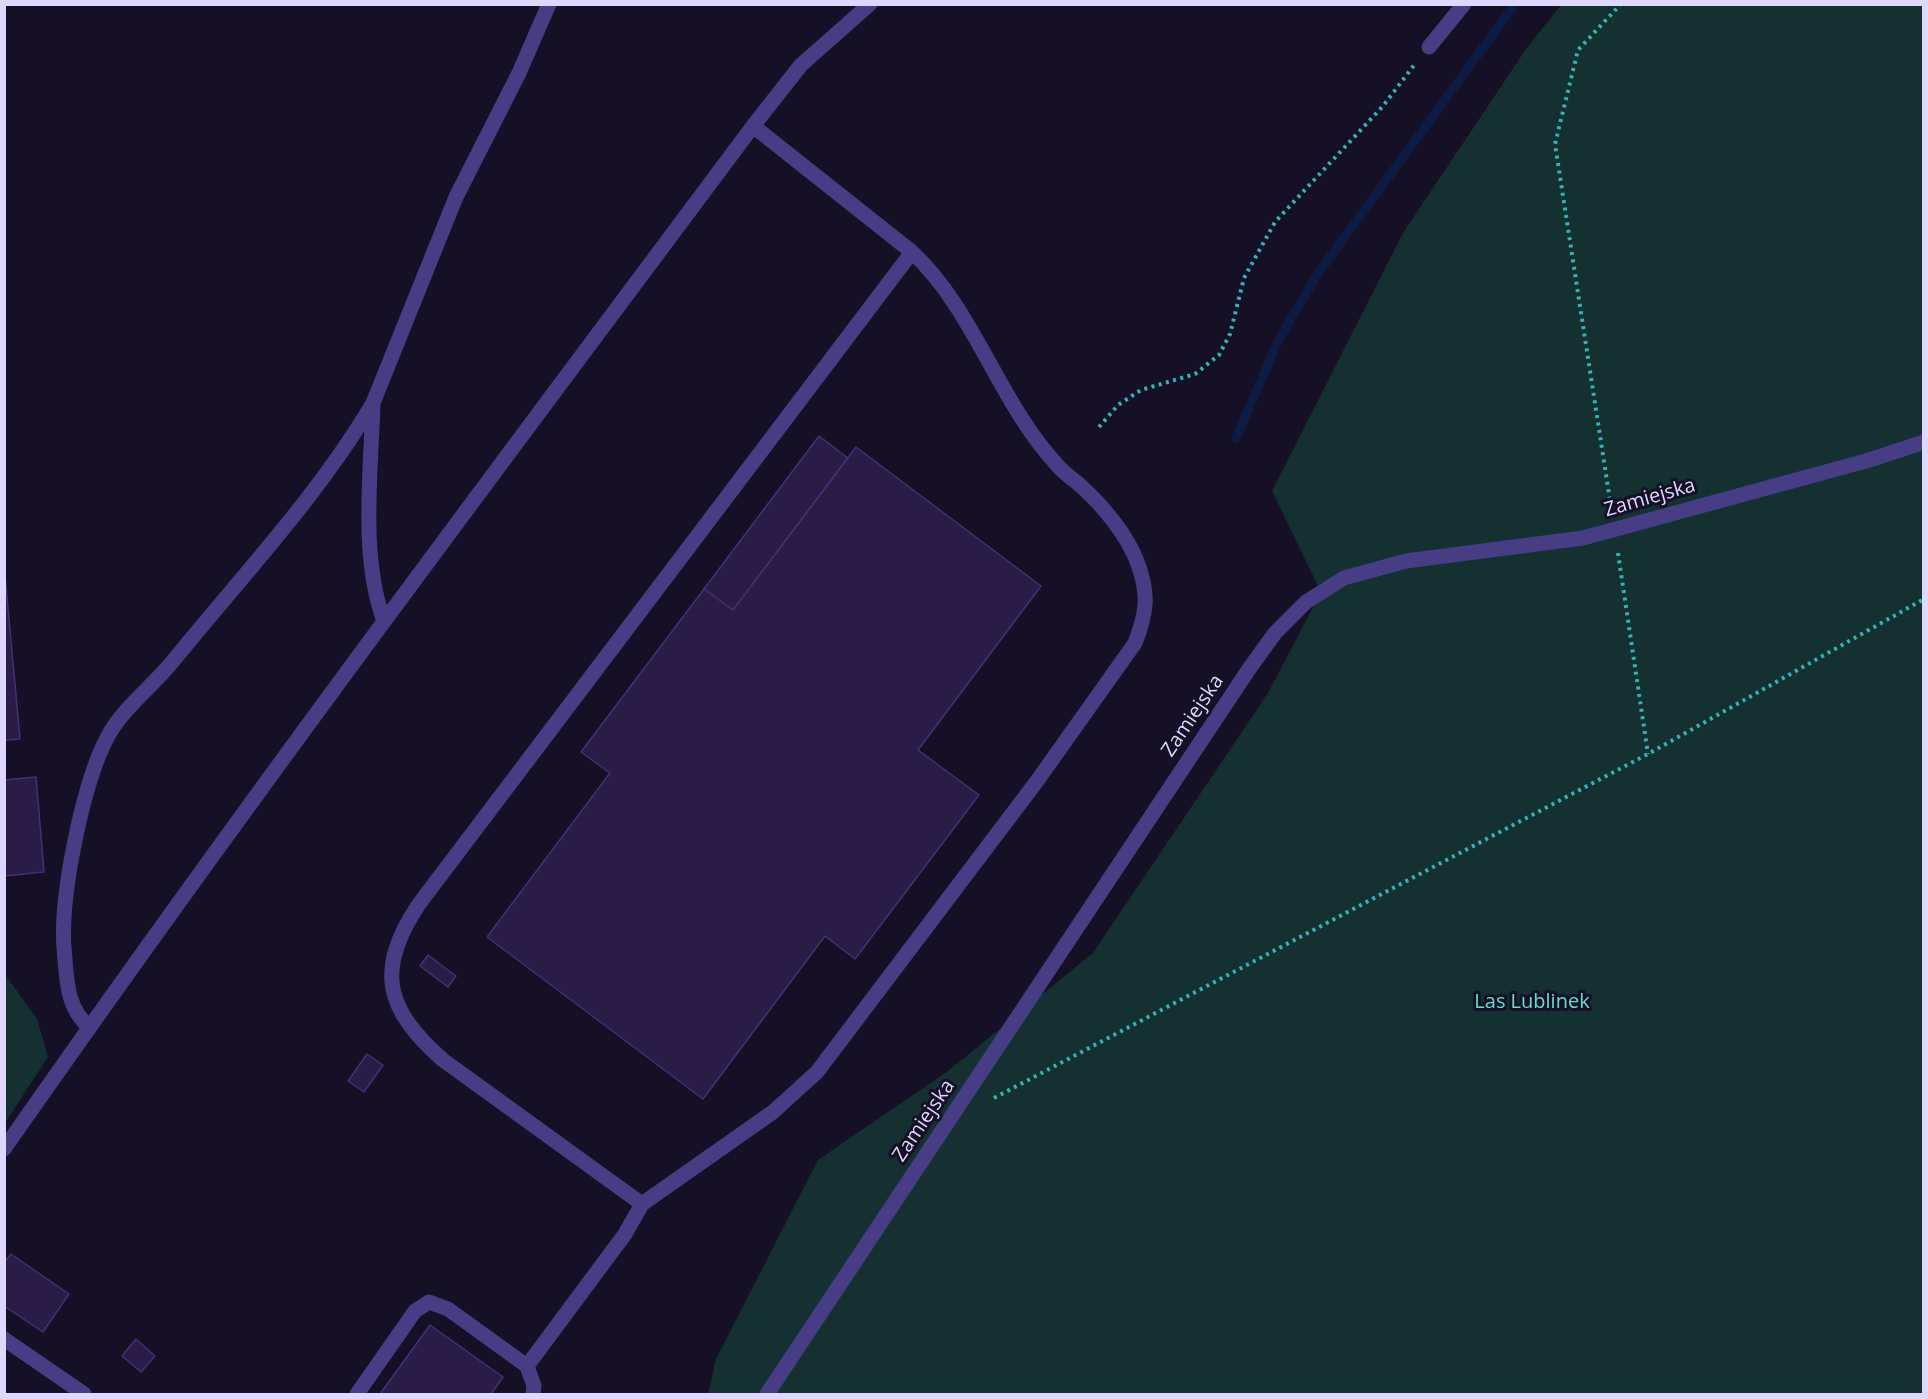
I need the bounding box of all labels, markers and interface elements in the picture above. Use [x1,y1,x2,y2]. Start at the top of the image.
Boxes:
street label: Zamiejska [1602,474,1698,522]
street label: Zamiejska [1157,671,1229,761]
park label: Las Lublinek [1474,990,1590,1014]
street label: Zamiejska [888,1076,960,1166]

